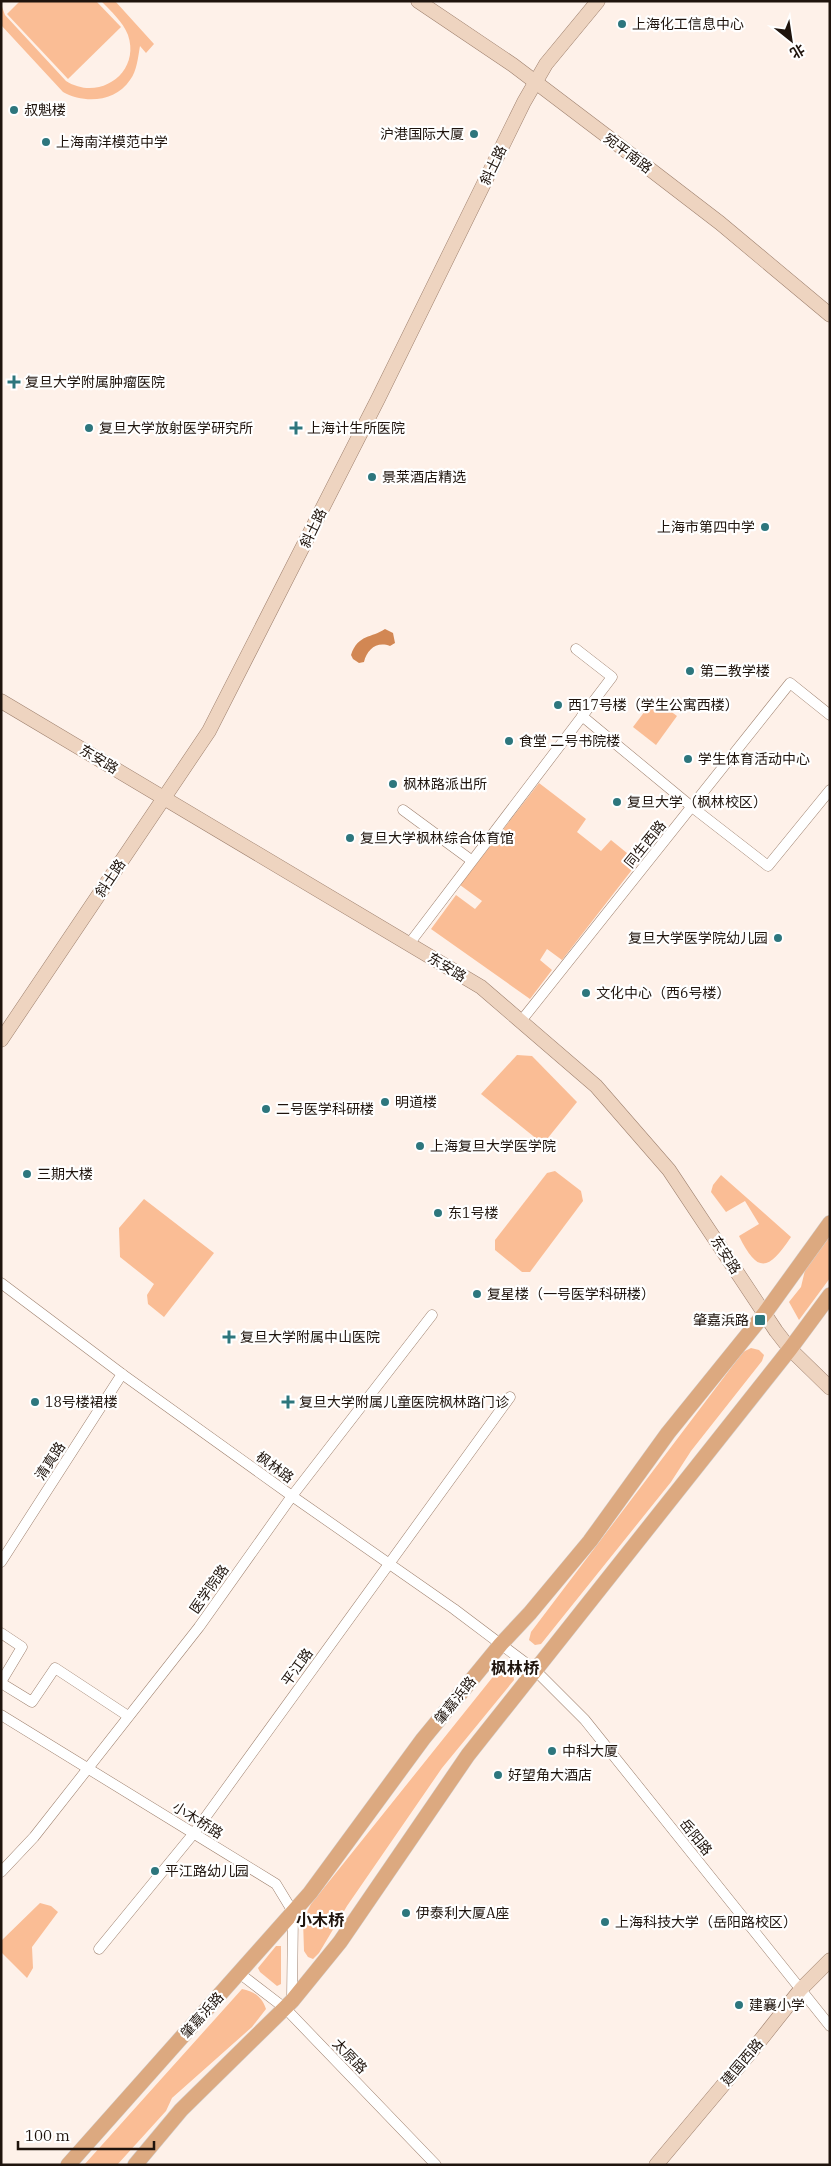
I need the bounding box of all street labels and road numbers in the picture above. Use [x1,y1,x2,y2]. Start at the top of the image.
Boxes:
street label: 宛平南路 [600,129,656,177]
street label: 斜土路 [476,142,510,188]
street label: 斜土路 [296,505,330,551]
street label: 东安路 [76,740,122,778]
street label: 同生西路 [620,817,670,871]
street label: 斜土路 [91,856,129,900]
street label: 东安路 [424,948,470,986]
street label: 东安路 [707,1232,745,1278]
street label: 清真路 [31,1438,69,1484]
street label: 枫林路 [253,1447,297,1487]
street label: 医学院路 [186,1561,232,1617]
street label: 平江路 [277,1645,317,1689]
street label: 肇嘉浜路 [430,1673,480,1727]
street label: 小木桥路 [169,1798,227,1842]
street label: 岳阳路 [676,1815,716,1859]
street label: 肇嘉浜路 [177,1988,227,2042]
street label: 太原路 [329,2035,371,2077]
street label: 建国西路 [717,2035,767,2089]

